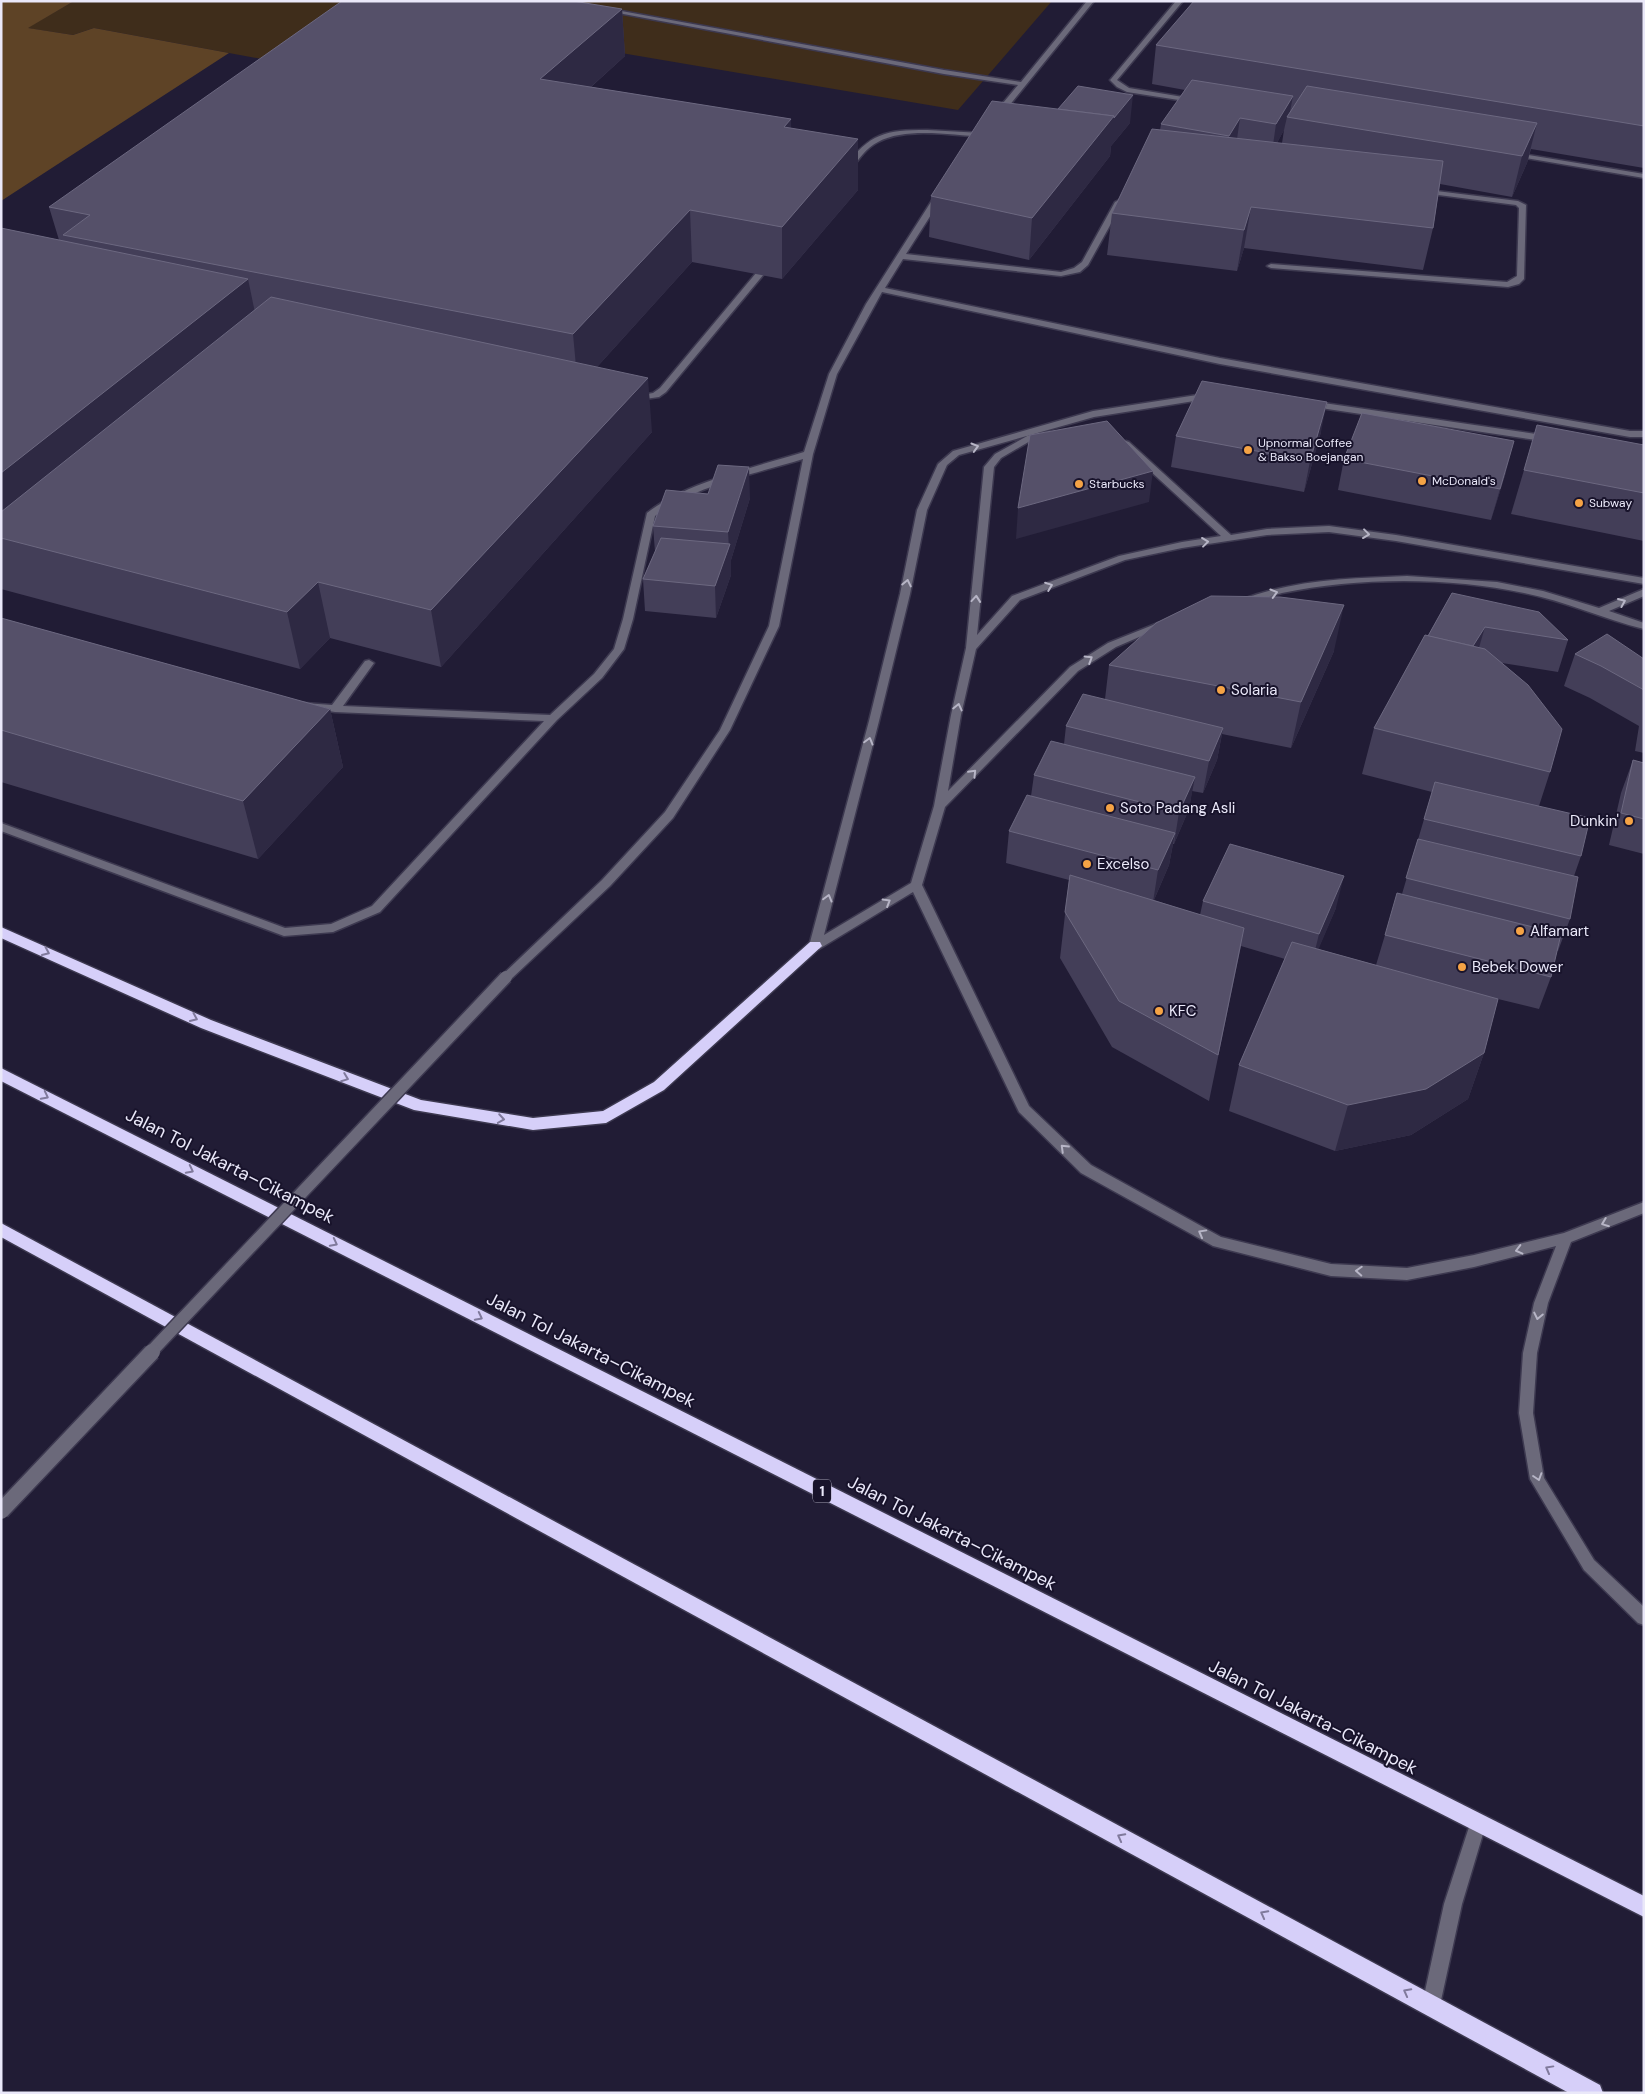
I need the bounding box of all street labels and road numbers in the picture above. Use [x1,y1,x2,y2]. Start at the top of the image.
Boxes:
street label: Jalan Tol Jakarta–Cikampek [121,1103,339,1229]
street label: Jalan Tol Jakarta–Cikampek [482,1287,700,1413]
street label: Jalan Tol Jakarta–Cikampek [843,1470,1061,1596]
road number: 1 [813,1480,831,1502]
street label: Jalan Tol Jakarta–Cikampek [1204,1654,1422,1780]

